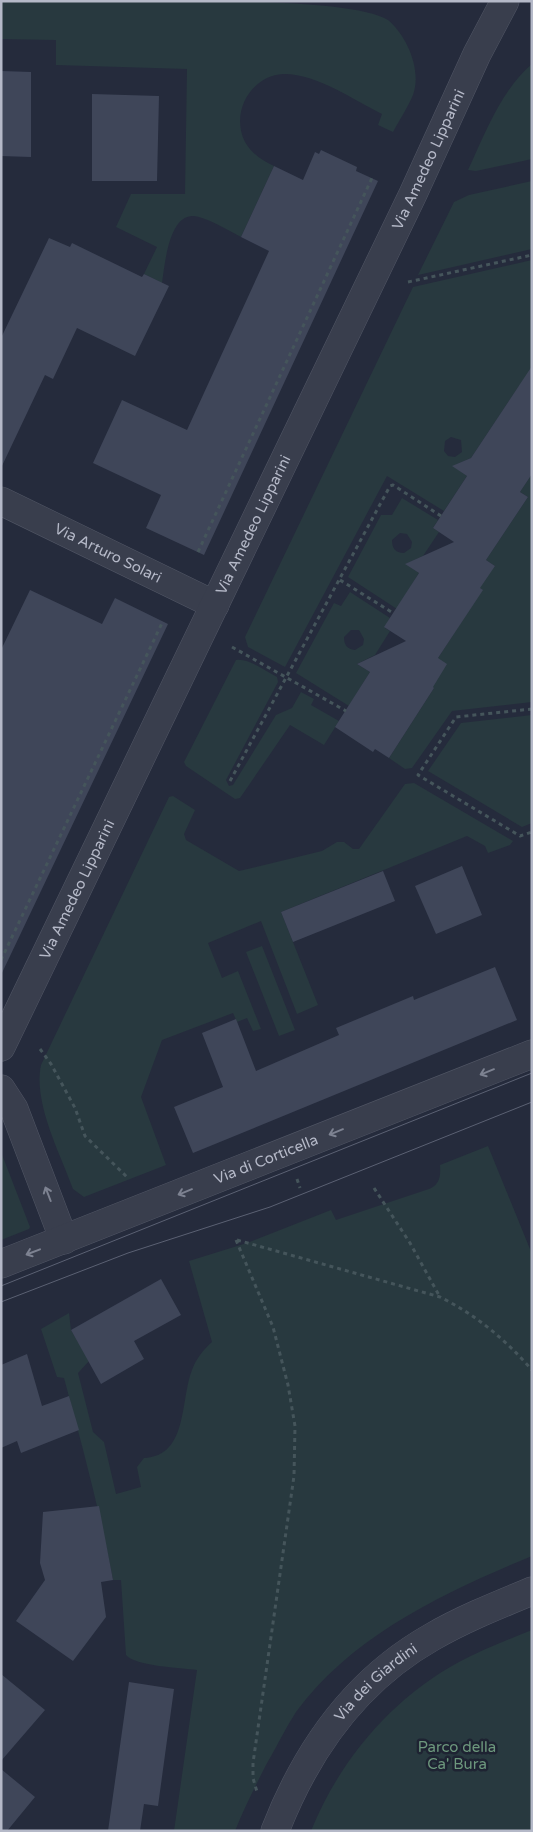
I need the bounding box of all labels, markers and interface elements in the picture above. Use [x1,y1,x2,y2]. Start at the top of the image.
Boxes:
street label: Via Amedeo Lipparini [388,86,469,233]
street label: Via Amedeo Lipparini [212,452,295,597]
street label: Via Arturo Solari [52,519,164,587]
street label: Via Amedeo Lipparini [36,817,118,962]
one-way arrow [479,1068,495,1077]
one-way arrow [329,1128,344,1138]
street label: Via di Corticella [211,1131,321,1188]
one-way arrow [42,1187,52,1202]
one-way arrow [177,1188,193,1197]
one-way arrow [26,1248,41,1257]
street label: Via dei Giardini [330,1639,421,1725]
park label: Parco della Ca' Bura [418,1738,496,1773]

